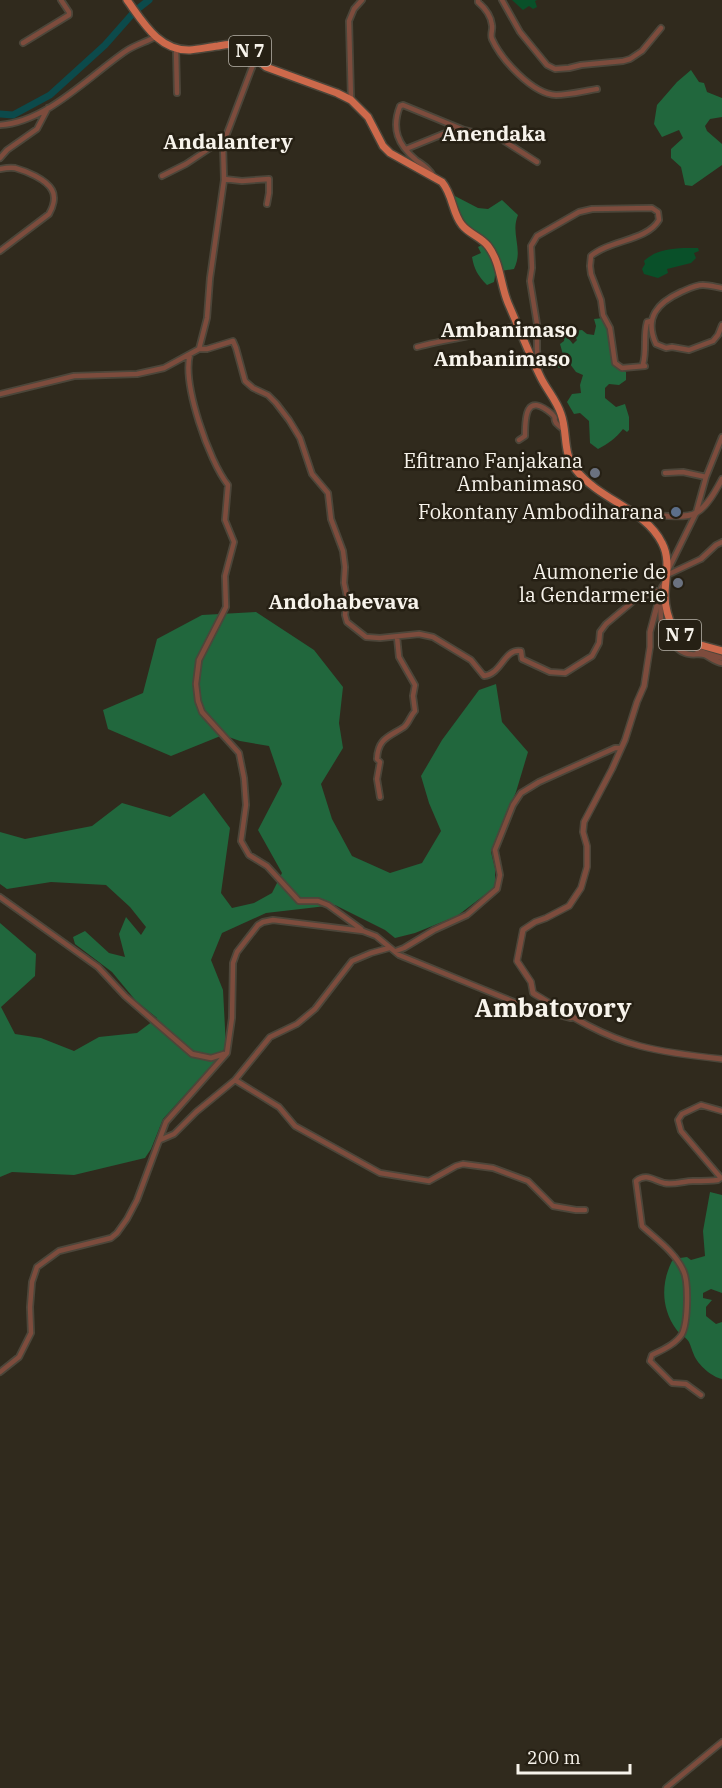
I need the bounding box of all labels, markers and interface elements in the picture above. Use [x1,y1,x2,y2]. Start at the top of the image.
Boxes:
road number: N 7 [229,36,271,66]
district label: Anendaka [442,119,546,147]
district label: Andalantery [163,127,293,155]
district label: Ambanimaso [441,315,577,343]
district label: Ambanimaso [434,344,570,372]
place label: Efitrano Fanjakana Ambanimaso [403,447,583,497]
marker: Efitrano Fanjakana Ambanimaso [588,466,602,480]
place label: Fokontany Ambodiharana [418,498,664,525]
marker: Fokontany Ambodiharana [669,505,683,519]
place label: Aumonerie de la Gendarmerie [519,558,666,608]
marker: Aumonerie de la Gendarmerie [671,576,685,590]
district label: Andohabevava [268,587,420,615]
road number: N 7 [659,620,701,650]
district label: Ambatovory [474,990,632,1024]
scale bar [518,1737,630,1775]
text: 200 m [527,1746,581,1769]

